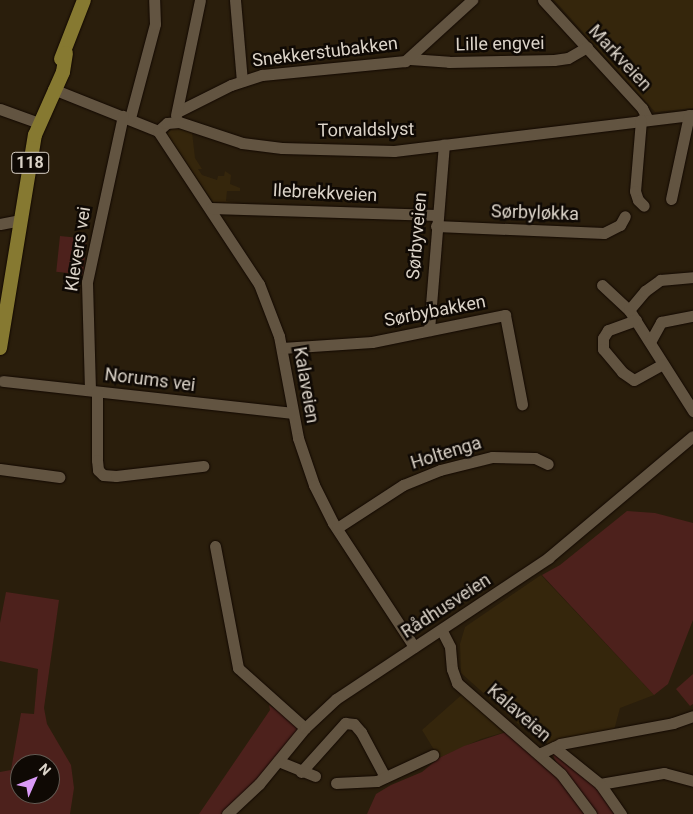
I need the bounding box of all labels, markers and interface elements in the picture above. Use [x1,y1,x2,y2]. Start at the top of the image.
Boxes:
street label: Markveien [584,20,656,96]
street label: Snekkerstubakken [251,32,399,72]
street label: Lille engvei [455,32,545,56]
street label: Torvaldslyst [317,118,415,142]
road number: 118 [10,150,50,177]
street label: Ilebrekkveien [272,179,378,207]
street label: Sørbyveien [402,191,432,281]
street label: Sørbyløkka [491,201,579,225]
street label: Klevers vei [61,205,95,293]
street label: Sørbybakken [382,291,488,331]
street label: Kalaveien [289,345,323,425]
street label: Norums vei [103,364,197,396]
street label: Holtenga [408,432,484,474]
street label: Rådhusveien [397,569,495,643]
street label: Kalaveien [483,680,555,746]
north arrow [10,754,60,804]
text: N [36,760,54,778]

